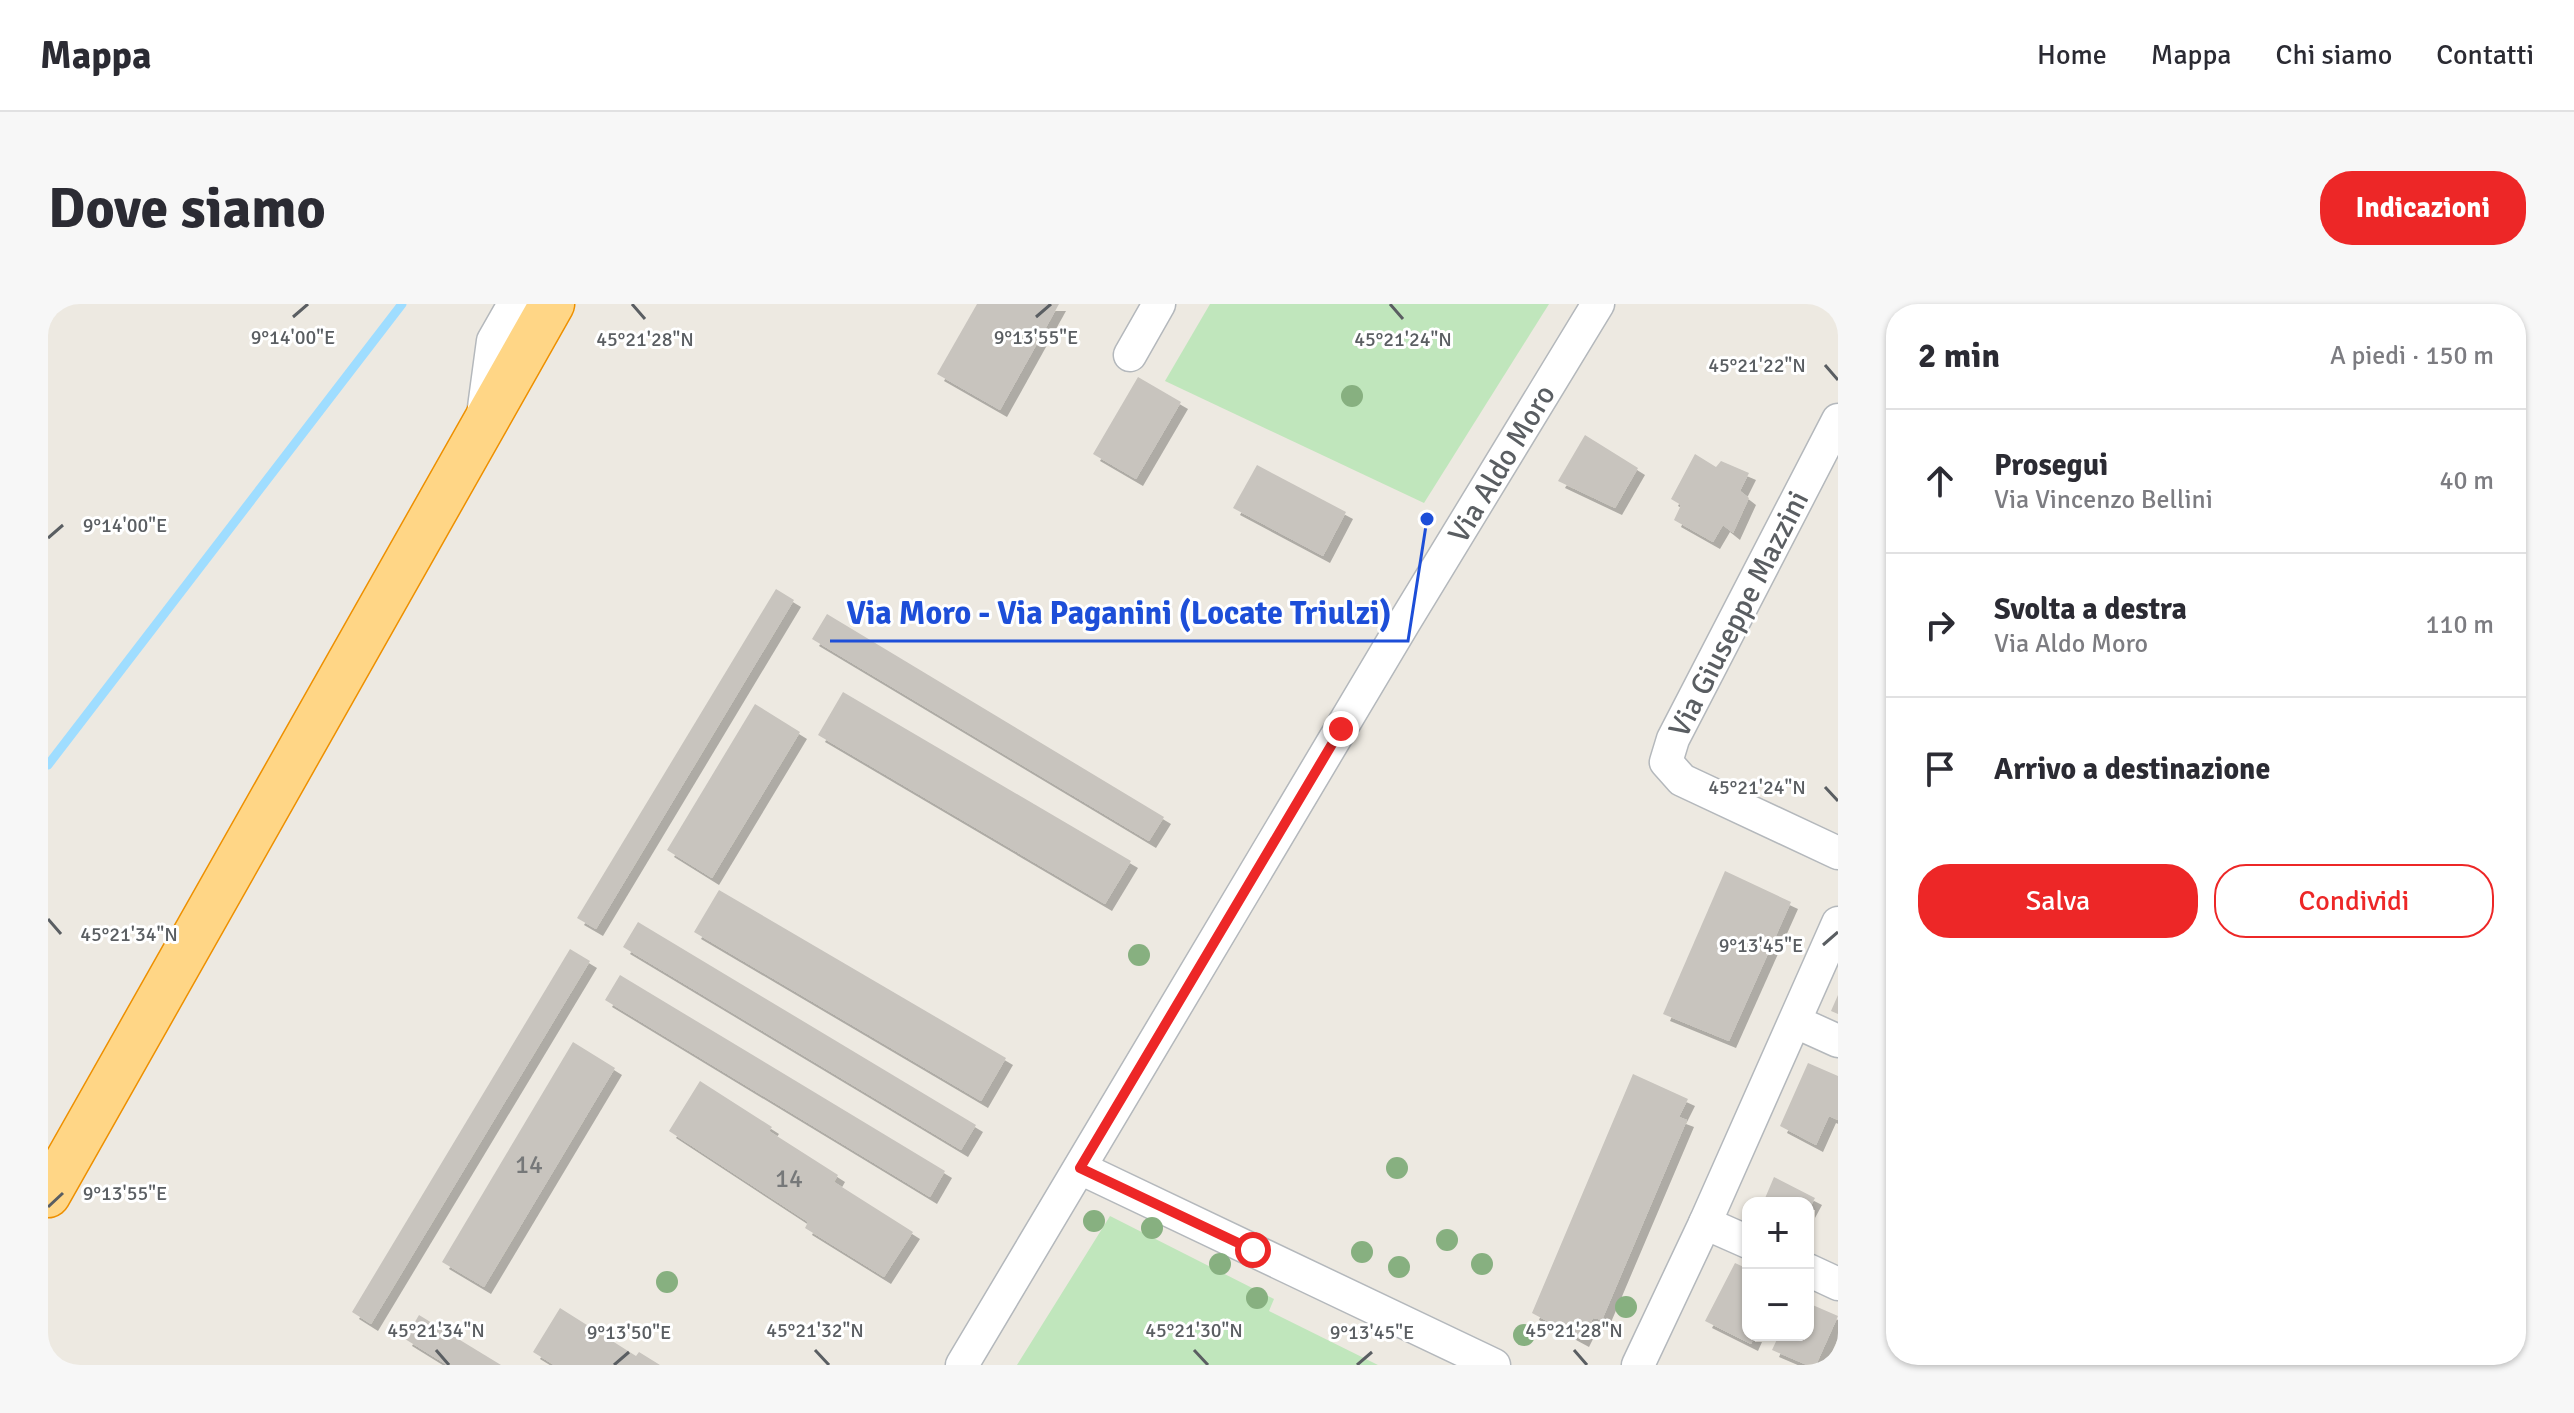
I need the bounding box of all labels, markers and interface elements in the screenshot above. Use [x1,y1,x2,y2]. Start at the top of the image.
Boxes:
text: Mappa [40,32,152,79]
text: Home [2037,38,2107,72]
text: Mappa [2151,38,2232,72]
text: Chi siamo [2276,38,2392,72]
text: Contatti [2436,38,2534,72]
button: Indicazioni [2320,171,2526,245]
text: Dove siamo [48,174,326,243]
text: 9°14'00"E [251,325,335,350]
text: 9°13'55"E [994,325,1078,350]
text: 45°21'28"N [596,327,694,352]
text: 45°21'24"N [1354,327,1452,352]
text: 2 min [1918,335,2000,377]
text: A piedi · 150 m [2330,340,2494,372]
text: 45°21'22"N [1708,353,1806,378]
street label: Via Aldo Moro [1440,378,1564,550]
text: Prosegui [1994,447,2108,484]
icon: ahead [1918,459,1962,503]
text: 40 m [2439,465,2494,497]
text: Via Vincenzo Bellini [1994,484,2213,516]
street label: Via Giuseppe Mazzini [1661,485,1817,743]
text: 9°14'00"E [83,513,167,538]
callout: Via Moro - Via Paganini (Locate Triulzi) [830,585,1408,641]
text: Svolta a destra [1994,591,2187,628]
text: Via Moro - Via Paganini (Locate Triulzi) [846,594,1392,633]
icon: right [1918,603,1962,647]
text: 110 m [2425,609,2494,641]
text: Via Aldo Moro [1994,628,2148,660]
route end [1323,711,1359,747]
icon: arrive [1918,747,1962,791]
text: Arrivo a destinazione [1994,751,2270,788]
text: 45°21'24"N [1708,775,1806,800]
button: Salva [1918,864,2198,938]
button: Condividi [2214,864,2494,938]
text: 45°21'34"N [80,922,178,947]
text: 9°13'45"E [1719,933,1803,958]
house number: 14 [515,1149,543,1181]
house number: 14 [775,1163,803,1195]
text: 9°13'55"E [83,1181,167,1206]
map controls [1742,1197,1814,1341]
button: + [1742,1197,1814,1269]
route start [1235,1232,1271,1268]
button: − [1742,1269,1814,1341]
text: 45°21'34"N [387,1318,485,1343]
text: 45°21'32"N [766,1318,864,1343]
text: 45°21'30"N [1145,1318,1243,1343]
text: 45°21'28"N [1525,1318,1623,1343]
text: 9°13'50"E [587,1320,671,1345]
text: 9°13'45"E [1330,1320,1414,1345]

